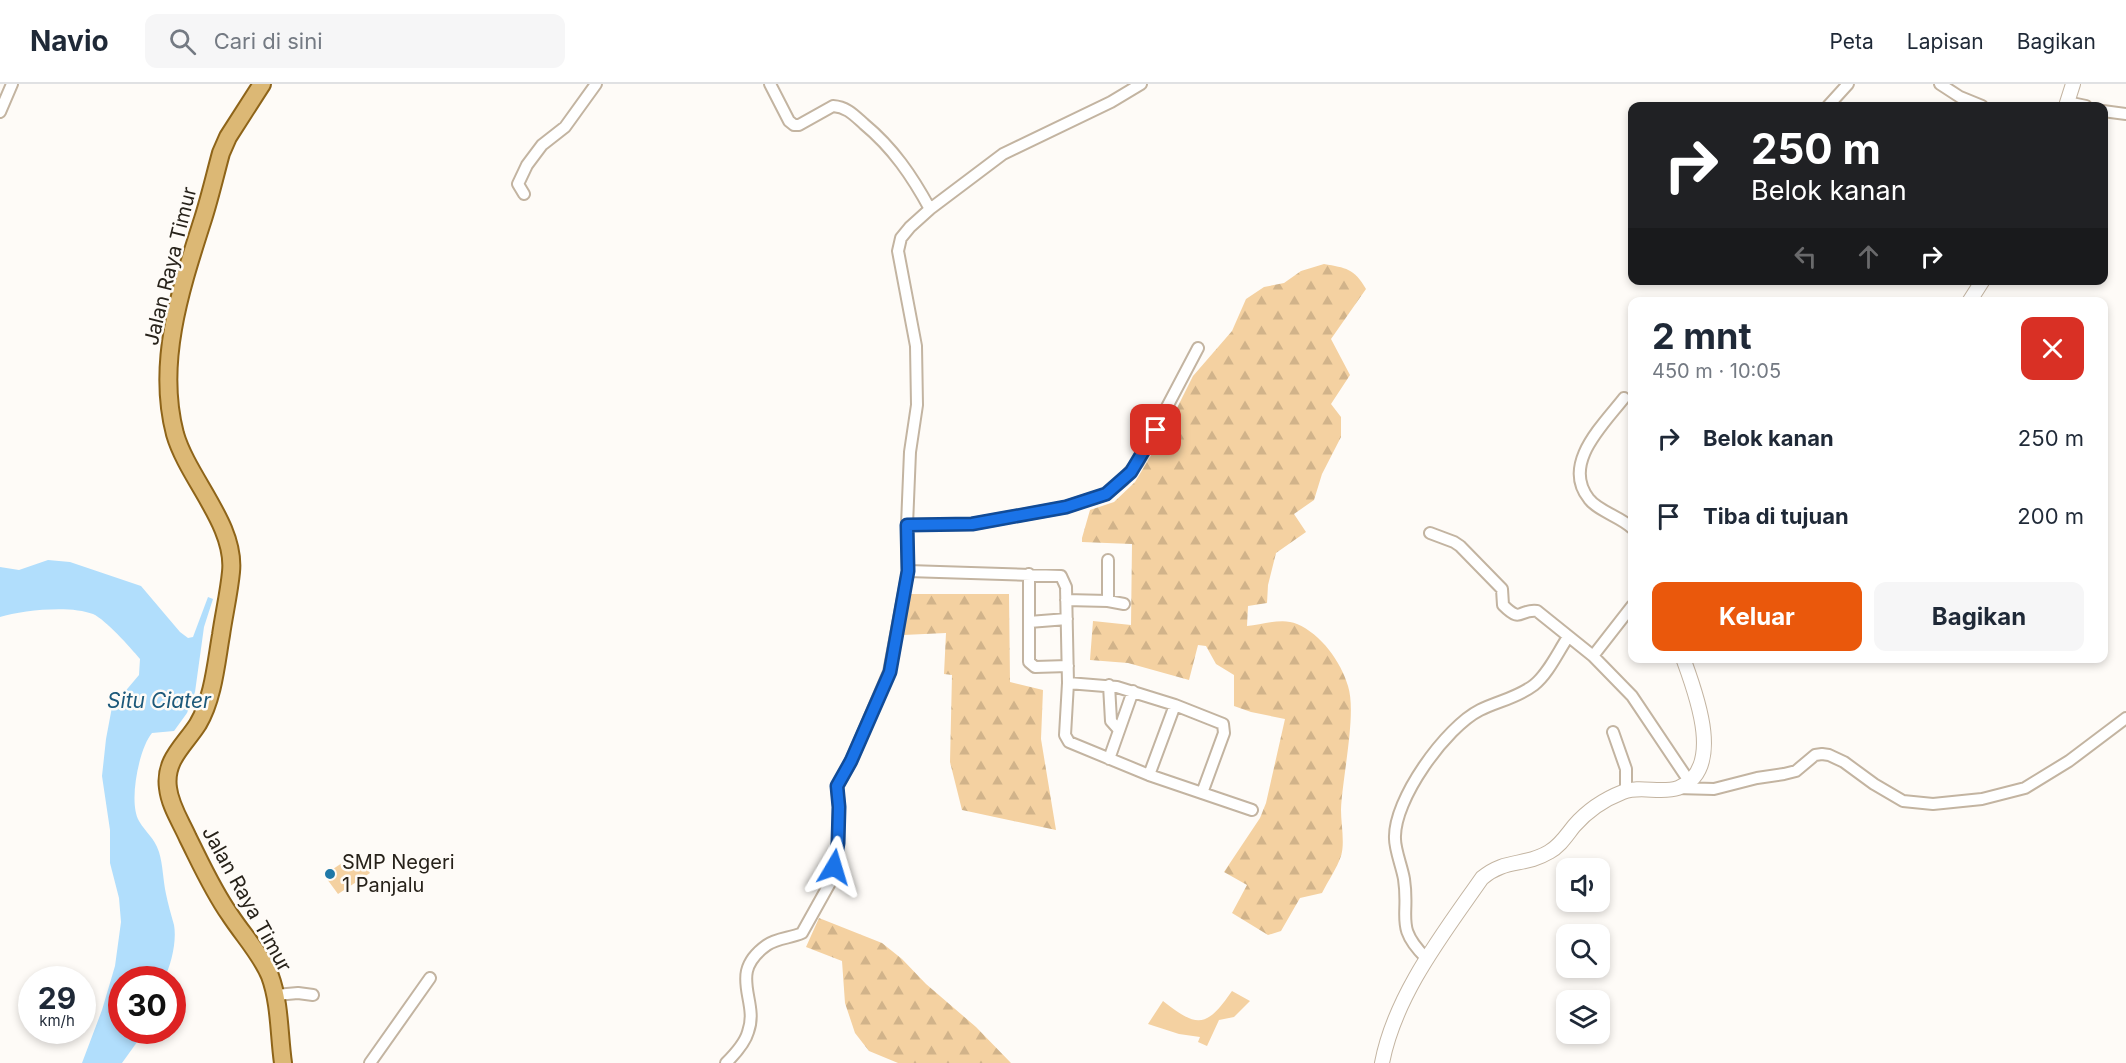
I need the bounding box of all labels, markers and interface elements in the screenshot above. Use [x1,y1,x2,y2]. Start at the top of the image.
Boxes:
search box [145,14,565,68]
text: Navio [30,24,109,58]
icon: search [166,25,199,58]
text: Cari di sini [214,28,323,54]
text: Peta [1830,29,1874,54]
text: Lapisan [1907,29,1984,54]
text: Bagikan [2017,29,2096,54]
text: 250 m [1751,123,1881,174]
icon: right [1652,126,1730,204]
text: Belok kanan [1751,174,1907,207]
street label: Jalan Raya Timur [139,184,201,348]
icon: left [1789,240,1822,273]
icon: ahead [1852,240,1885,273]
icon: right [1915,240,1948,273]
text: 2 mnt [1652,314,1752,358]
button: close [2021,317,2084,380]
text: 450 m · 10:05 [1652,359,1781,383]
pin [1130,404,1181,455]
icon: arrive [1139,413,1172,446]
icon: right [1652,422,1685,455]
text: Belok kanan [1703,425,1834,451]
text: 250 m [2018,425,2084,451]
icon: arrive [1652,500,1685,533]
text: Tiba di tujuan [1703,503,1849,529]
text: 200 m [2017,503,2084,529]
button: Keluar [1652,582,1862,651]
button: Bagikan [1874,582,2084,651]
water label: Situ Ciater [107,688,212,713]
street label: Jalan Raya Timur [197,822,297,976]
position arrow [802,835,866,899]
place label: SMP Negeri 1 Panjalu [342,850,455,897]
map controls [1556,858,1610,1044]
button: sound [1556,858,1610,912]
marker: SMP Negeri 1 Panjalu [323,867,337,881]
button: search [1556,924,1610,978]
speed limit sign: 30 [108,966,186,1044]
text: 29 [38,980,76,1016]
button: layers [1556,990,1610,1044]
text: km/h [39,1011,75,1030]

